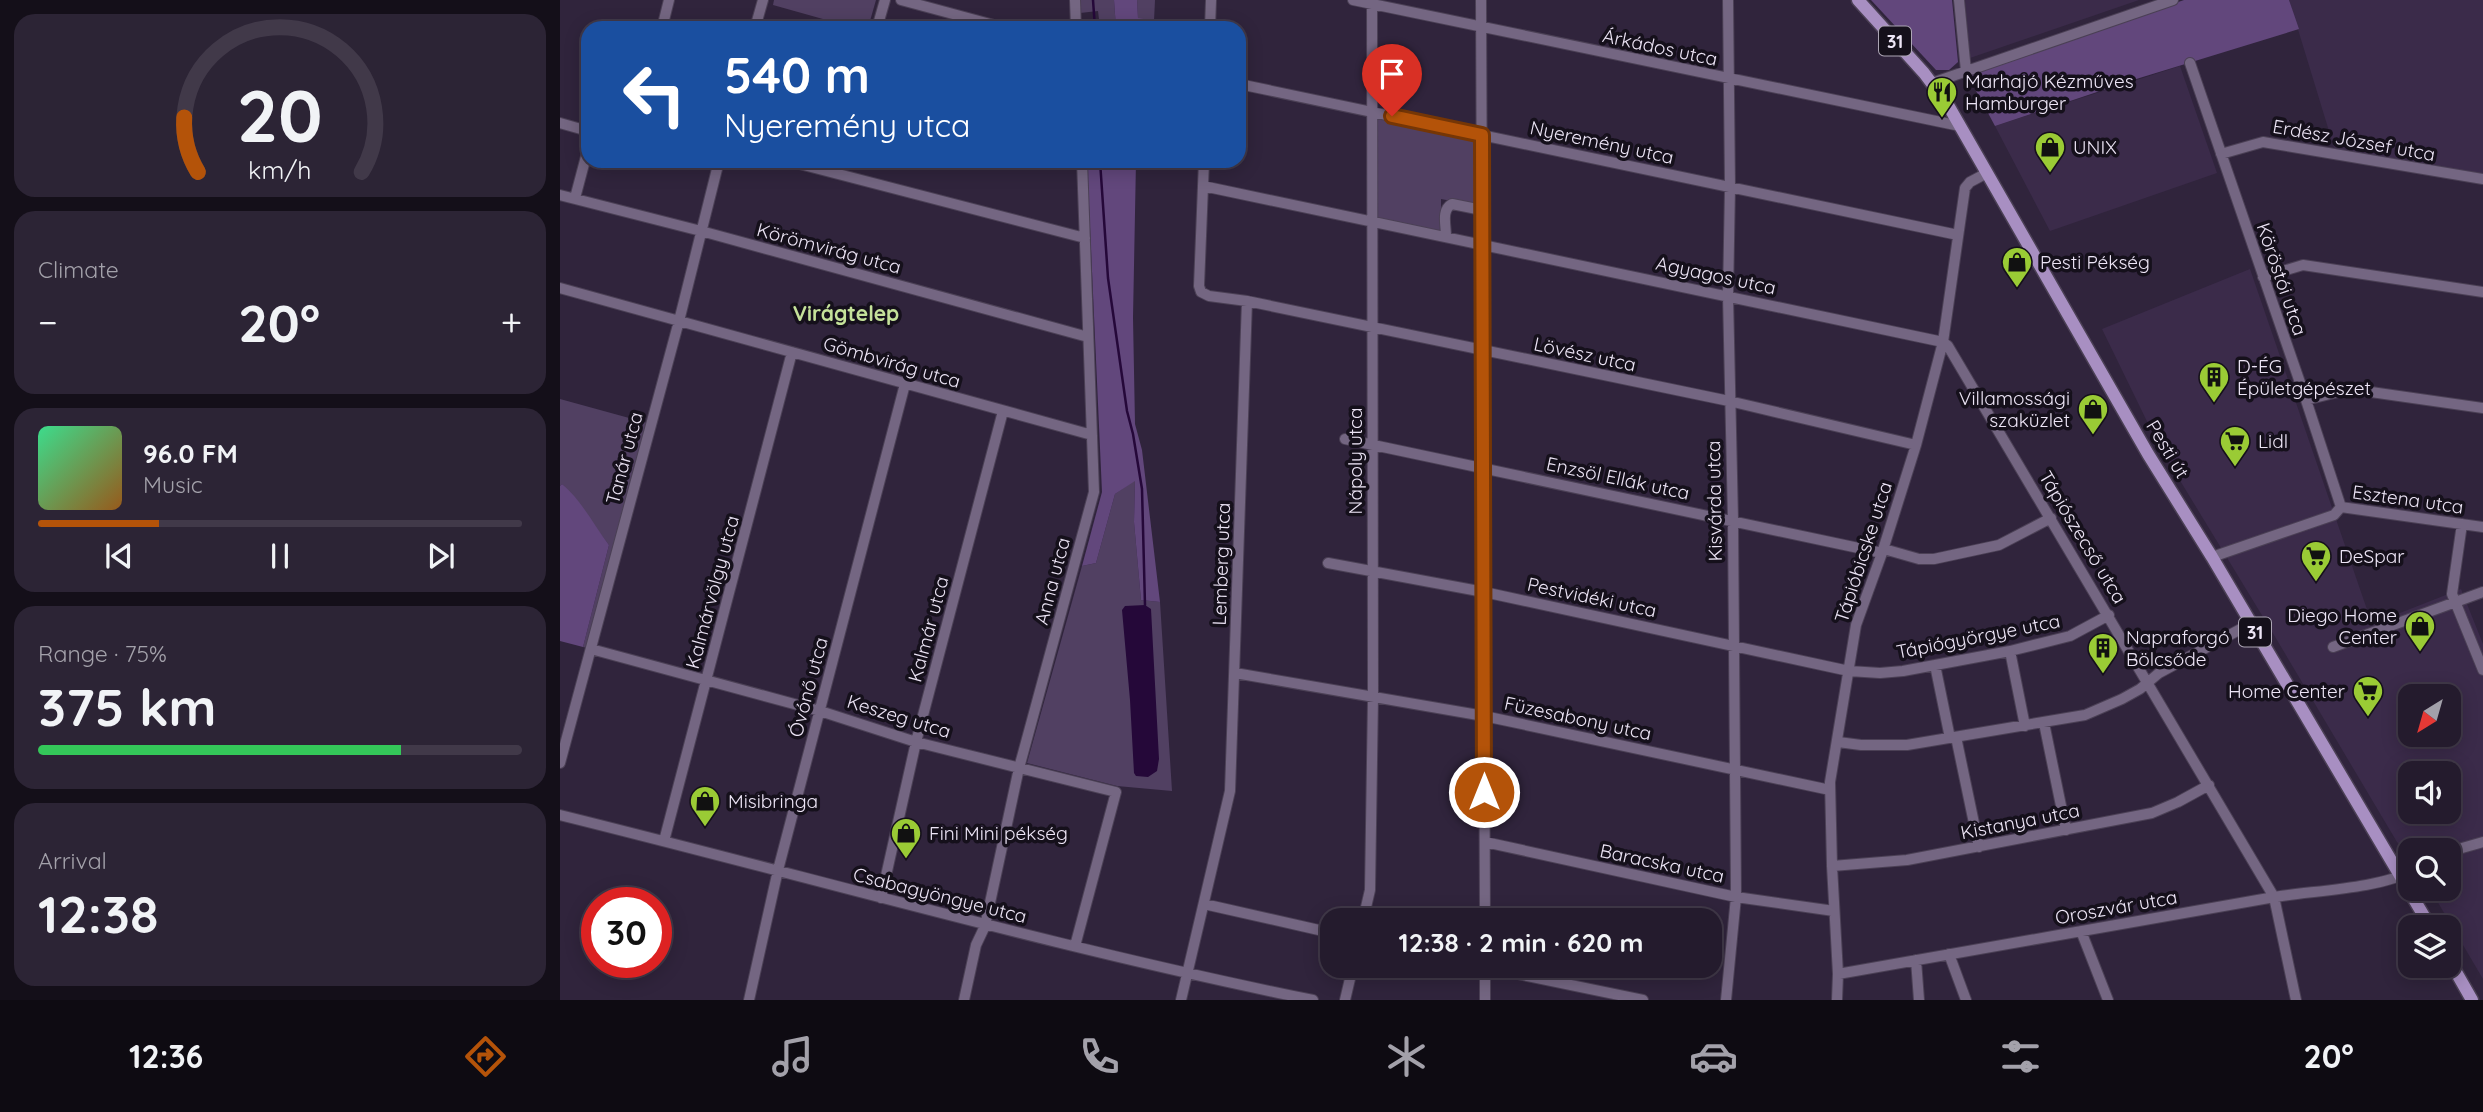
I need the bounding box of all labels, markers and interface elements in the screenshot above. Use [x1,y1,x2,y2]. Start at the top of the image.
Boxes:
street label: Árkádos utca [1600,23,1720,71]
road number: 31 [1879,26,1911,56]
text: 540 m [724,44,870,105]
pin [1362,44,1422,116]
icon: left [609,49,700,140]
icon: arrive [1373,55,1411,93]
text: 20 [237,69,323,160]
place label: Marhajó Kézműves Hamburger [1965,69,2134,115]
restaurant icon: Marhajó Kézműves Hamburger [1925,75,1959,119]
text: Nyeremény utca [724,105,970,145]
street label: Erdész József utca [2271,114,2437,166]
street label: Nyeremény utca [1528,115,1676,169]
shop icon: UNIX [2033,130,2067,174]
place label: UNIX [2073,135,2117,159]
text: km/h [248,153,312,184]
street label: Körömvirág utca [754,217,904,279]
street label: Köröstói utca [2251,219,2313,339]
shop icon: Pesti Pékség [2000,245,2034,289]
place label: Pesti Pékség [2040,250,2150,274]
street label: Agyagos utca [1654,251,1778,299]
text: Climate [38,255,119,284]
text: 20° [238,290,320,355]
text: − [38,298,58,346]
text: + [501,298,522,346]
district label: Virágtelep [793,300,899,326]
street label: Gömbvirág utca [821,331,963,393]
street label: Lövész utca [1532,331,1638,377]
place label: D-ÉG Épületgépészet [2237,354,2371,400]
building icon: D-ÉG Épületgépészet [2197,360,2231,404]
place label: Villamossági szaküzlet [1959,386,2070,432]
shop icon: Villamossági szaküzlet [2076,392,2110,436]
street label: Nápoly utca [1343,408,1367,514]
street label: Tanár utca [600,409,648,507]
street label: Pesti út [2141,416,2195,482]
supermarket icon: Lidl [2218,424,2252,468]
place label: Lidl [2258,429,2288,453]
text: 96.0 FM [143,437,238,470]
street label: Kisvárda utca [1701,440,1727,562]
street label: Enzsöl Ellák utca [1544,451,1692,505]
street label: Tápiószecső utca [2034,466,2132,608]
text: Music [143,470,203,499]
street label: Tápióbicske utca [1829,479,1897,625]
street label: Esztena utca [2351,479,2465,519]
street label: Lemberg utca [1207,502,1235,626]
street label: Kalmárvölgy utca [680,513,744,671]
street label: Anna utca [1029,535,1075,627]
icon: previous [100,537,138,575]
icon: pause [261,537,299,575]
icon: next [422,537,460,575]
supermarket icon: DeSpar [2299,539,2333,583]
place label: DeSpar [2339,544,2405,568]
street label: Pestvidéki utca [1525,572,1659,622]
street label: Kalmár utca [902,573,954,685]
place label: Diego Home Center [2287,603,2398,649]
street label: Tápiógyörgye utca [1894,608,2062,664]
shop icon: Diego Home Center [2403,609,2437,653]
road number: 31 [2239,618,2271,646]
place label: Napraforgó Bölcsőde [2126,625,2229,671]
building icon: Napraforgó Bölcsőde [2086,631,2120,675]
street label: Óvónő utca [783,635,833,739]
text: Range · 75% [38,639,167,668]
text: 375 km [38,674,217,739]
supermarket icon: Home Center [2351,674,2385,718]
place label: Home Center [2228,679,2346,703]
north arrow [2398,684,2460,747]
map controls [2398,684,2461,978]
street label: Keszeg utca [844,689,954,743]
street label: Füzesabony utca [1502,691,1654,745]
position arrow [1447,755,1521,829]
button: sound [2398,761,2461,824]
shop icon: Misibringa [688,784,722,828]
place label: Misibringa [728,789,818,813]
street label: Kistanya utca [1958,798,2082,844]
shop icon: Fini Mini pékség [889,816,923,860]
place label: Fini Mini pékség [929,821,1068,845]
street label: Baracska utca [1598,838,1726,888]
button: search [2398,838,2461,901]
text: Arrival [38,846,107,875]
street label: Csabagyöngye utca [851,862,1029,928]
text: 12:38 [38,881,158,946]
street label: Oroszvár utca [2053,884,2179,930]
speed limit sign: 30 [581,887,672,978]
button: layers [2398,915,2461,978]
text: 12:38 · 2 min · 620 m [1399,926,1643,959]
icon: directions [461,1032,510,1081]
icon: music [768,1032,817,1081]
icon: phone [1075,1032,1124,1081]
icon: climate [1382,1032,1431,1081]
icon: car [1689,1032,1738,1081]
icon: filters [1996,1032,2045,1081]
text: 12:36 [129,1036,203,1076]
text: 20° [2304,1036,2354,1076]

